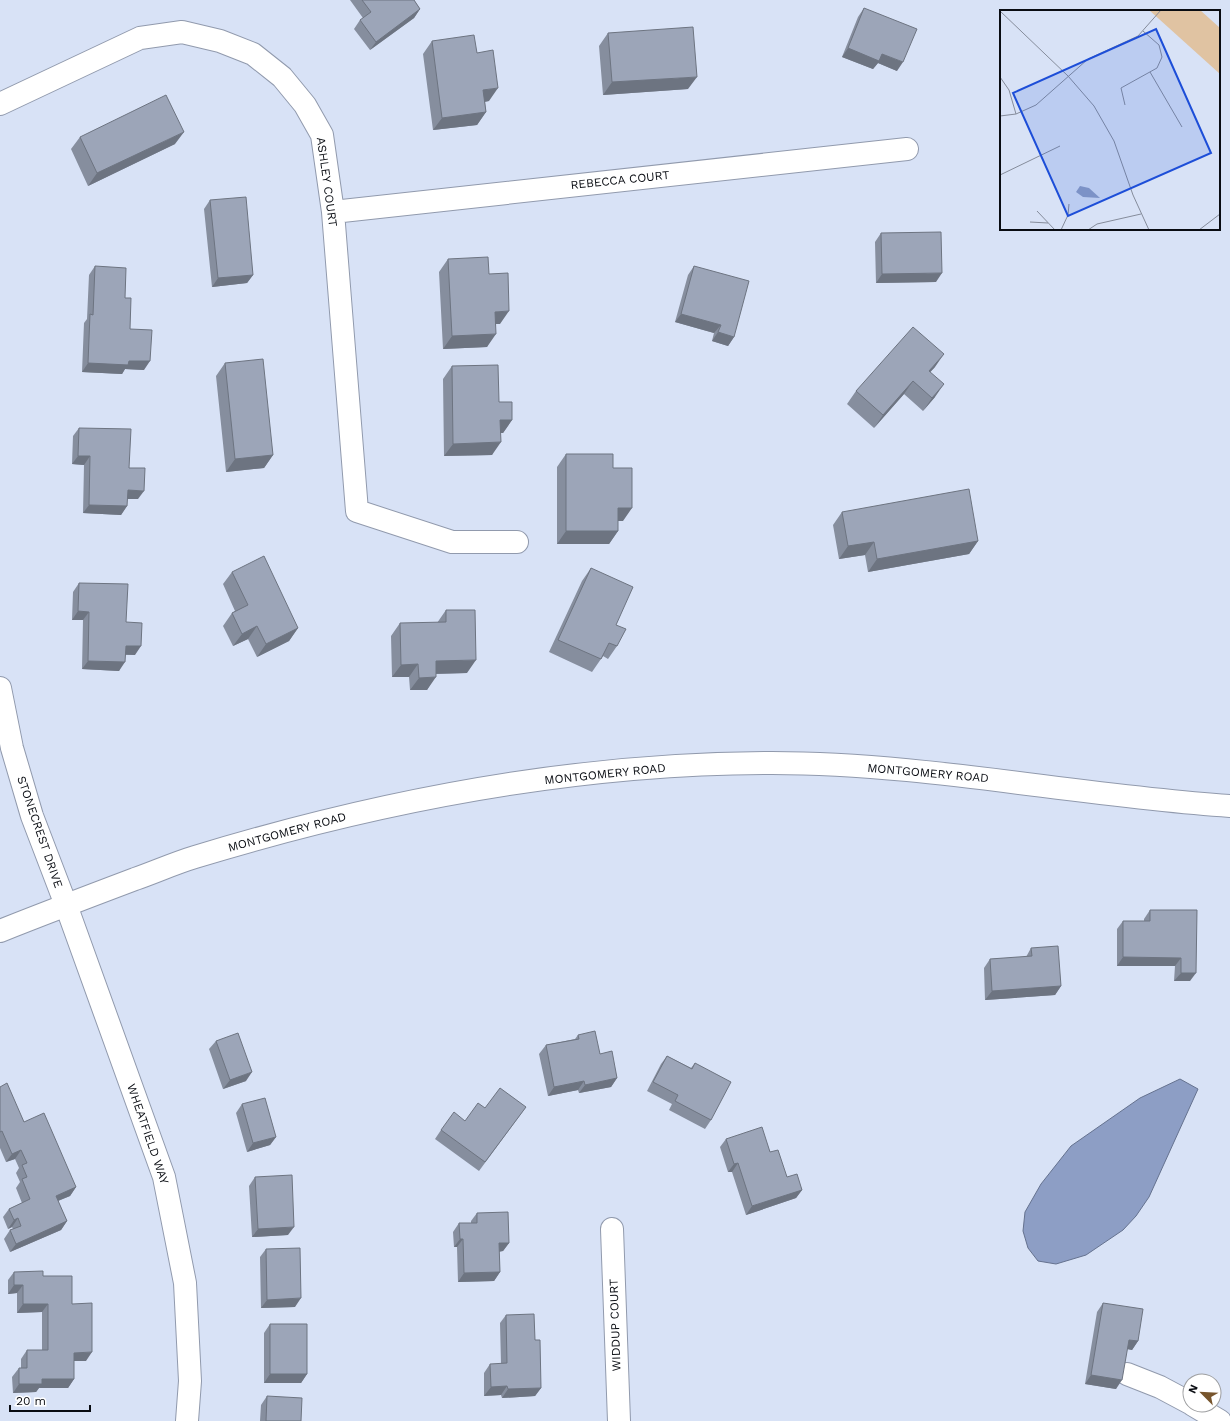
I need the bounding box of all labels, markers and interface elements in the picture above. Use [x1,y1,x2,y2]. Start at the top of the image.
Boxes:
inset map [1000,10,1220,230]
street label: ASHLEY COURT [314,136,340,228]
street label: REBECCA COURT [570,168,670,192]
street label: MONTGOMERY ROAD [544,761,666,787]
street label: MONTGOMERY ROAD [867,761,989,785]
street label: STONECREST DRIVE [14,774,66,890]
street label: MONTGOMERY ROAD [226,809,348,855]
street label: WHEATFIELD WAY [124,1082,172,1186]
street label: WIDDUP COURT [606,1278,624,1372]
north arrow [1182,1373,1222,1413]
text: N [1186,1383,1201,1396]
scale bar [10,1387,90,1413]
text: 20 m [16,1394,46,1408]

